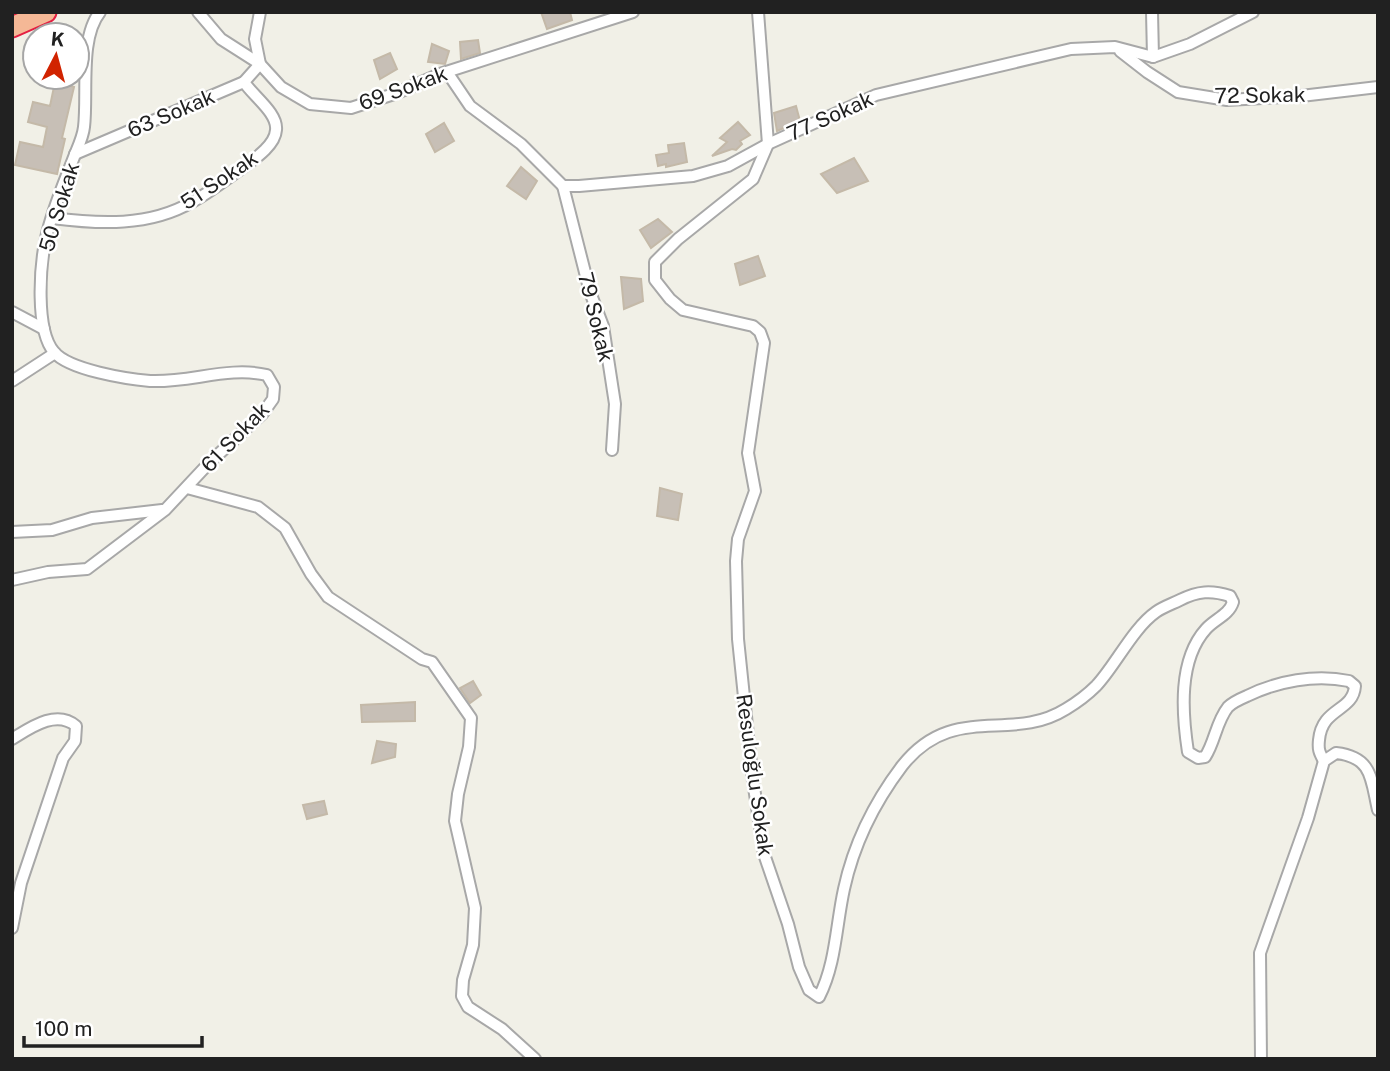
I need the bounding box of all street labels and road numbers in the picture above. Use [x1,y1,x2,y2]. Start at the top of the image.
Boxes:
street label: 69 Sokak [355,60,451,115]
street label: 72 Sokak [1214,82,1306,108]
street label: 63 Sokak [124,83,218,143]
street label: 77 Sokak [783,86,877,146]
street label: 51 Sokak [176,145,263,215]
street label: 50 Sokak [34,159,85,255]
street label: 79 Sokak [573,270,619,365]
street label: 61 Sokak [196,397,275,477]
street label: Resuloğlu Sokak [731,692,779,858]

